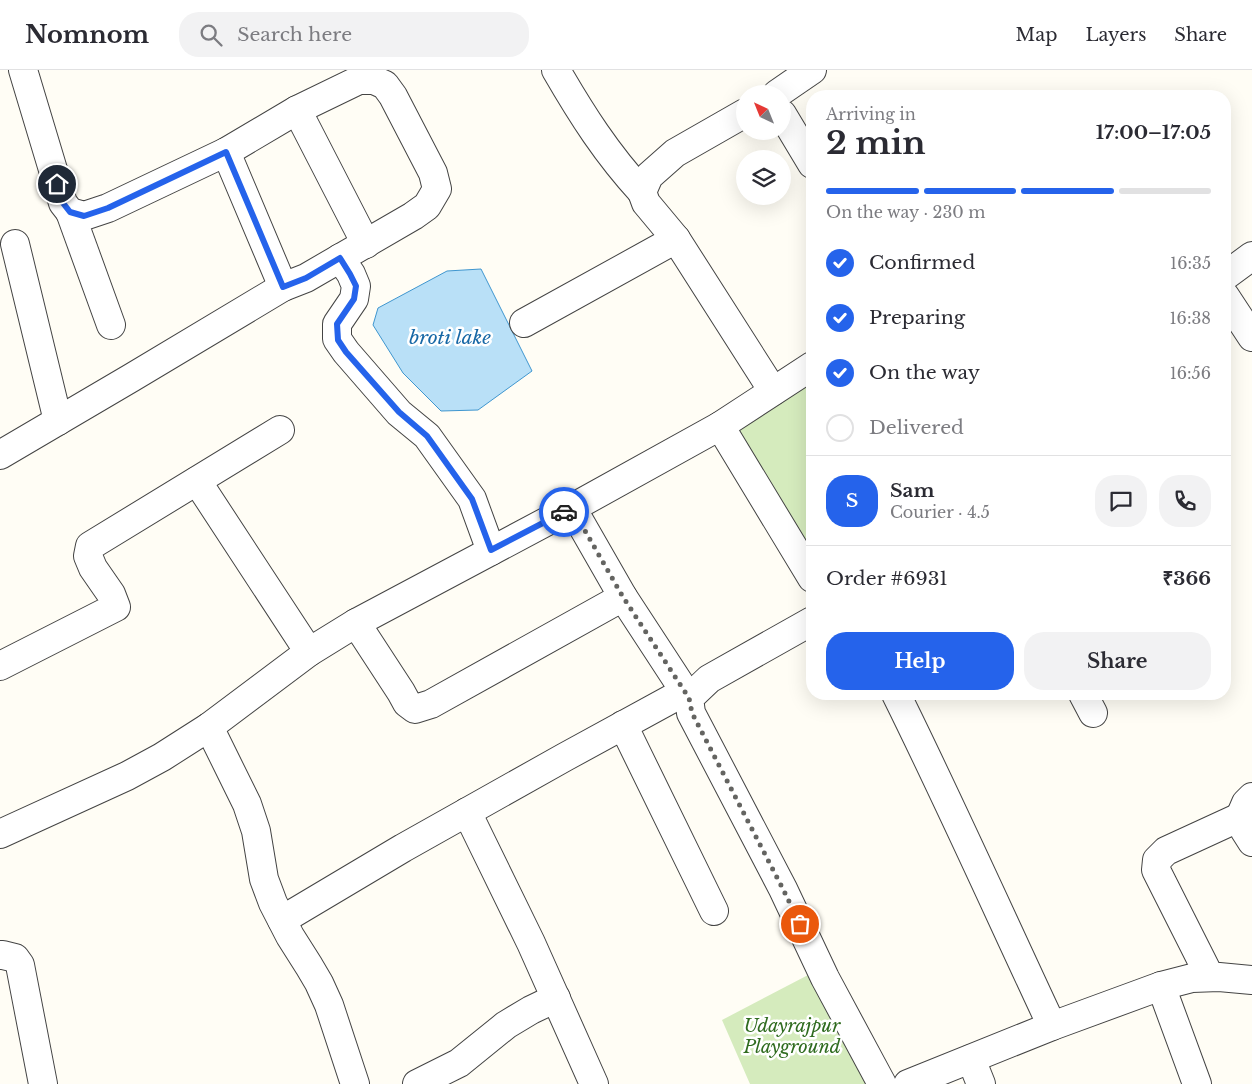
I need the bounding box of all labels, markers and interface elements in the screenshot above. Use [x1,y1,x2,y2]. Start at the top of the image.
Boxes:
search box [179,12,529,57]
text: Nomnom [25,20,149,49]
icon: search [197,21,225,49]
text: Search here [237,23,352,46]
text: Map [1016,24,1057,46]
text: Layers [1085,24,1146,46]
text: Share [1174,24,1227,46]
north arrow [736,85,791,140]
map controls [736,85,791,205]
text: Arriving in [826,104,916,124]
text: 17:00–17:05 [1096,121,1211,144]
text: 2 min [826,123,926,163]
button: layers [736,150,791,205]
pin [36,163,78,205]
icon: home [43,170,71,198]
text: On the way · 230 m [826,202,986,222]
icon: check [826,249,854,277]
text: Confirmed [869,251,975,274]
text: 16:35 [1170,253,1211,273]
icon: check [826,304,854,332]
text: Preparing [869,306,965,329]
text: 16:38 [1169,308,1211,328]
water label: broti lake [409,326,491,349]
icon: check [826,359,854,387]
text: On the way [869,361,980,384]
text: 16:56 [1170,363,1211,383]
text: Delivered [869,416,964,439]
button: chat [1095,475,1147,527]
button: phone [1159,475,1211,527]
text: Sam [890,479,935,502]
courier [539,487,589,537]
text: S [846,489,858,512]
icon: car [550,498,578,526]
text: Courier · 4.5 [890,502,990,522]
text: Order #6931 [826,567,948,590]
text: ₹366 [1162,567,1211,590]
button: Help [826,632,1014,690]
button: Share [1024,632,1211,690]
pin [779,903,821,945]
icon: bag [786,910,814,938]
park label: Udayrajpur Playground [742,1015,841,1058]

